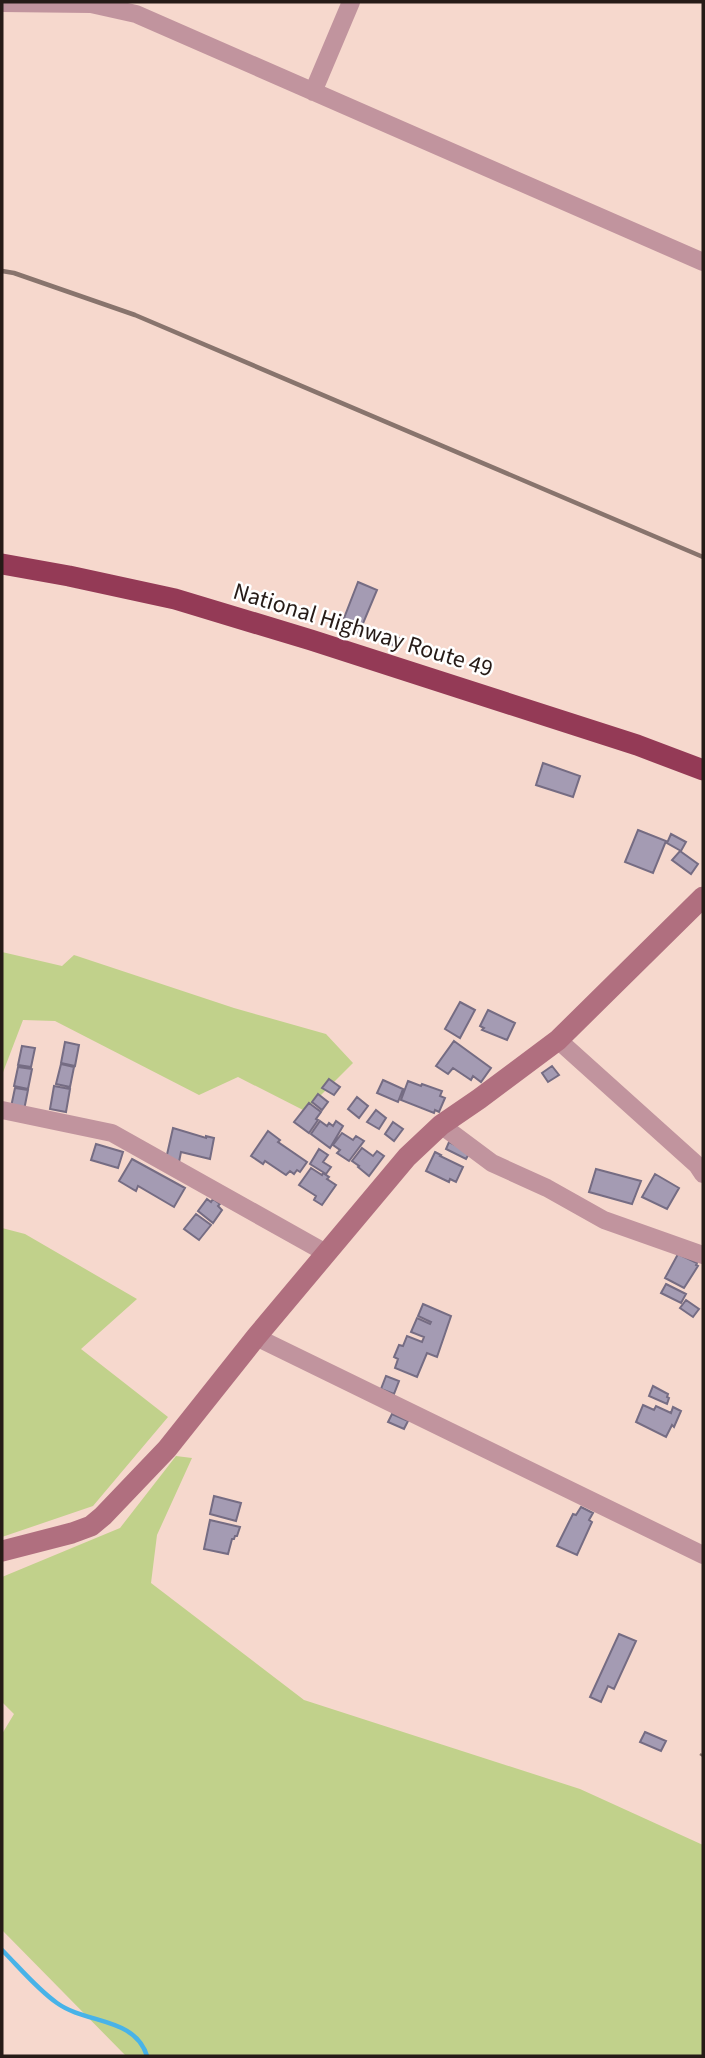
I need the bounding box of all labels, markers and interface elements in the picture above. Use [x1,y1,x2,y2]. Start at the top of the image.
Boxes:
street label: National Highway Route 49 [229,574,497,686]

